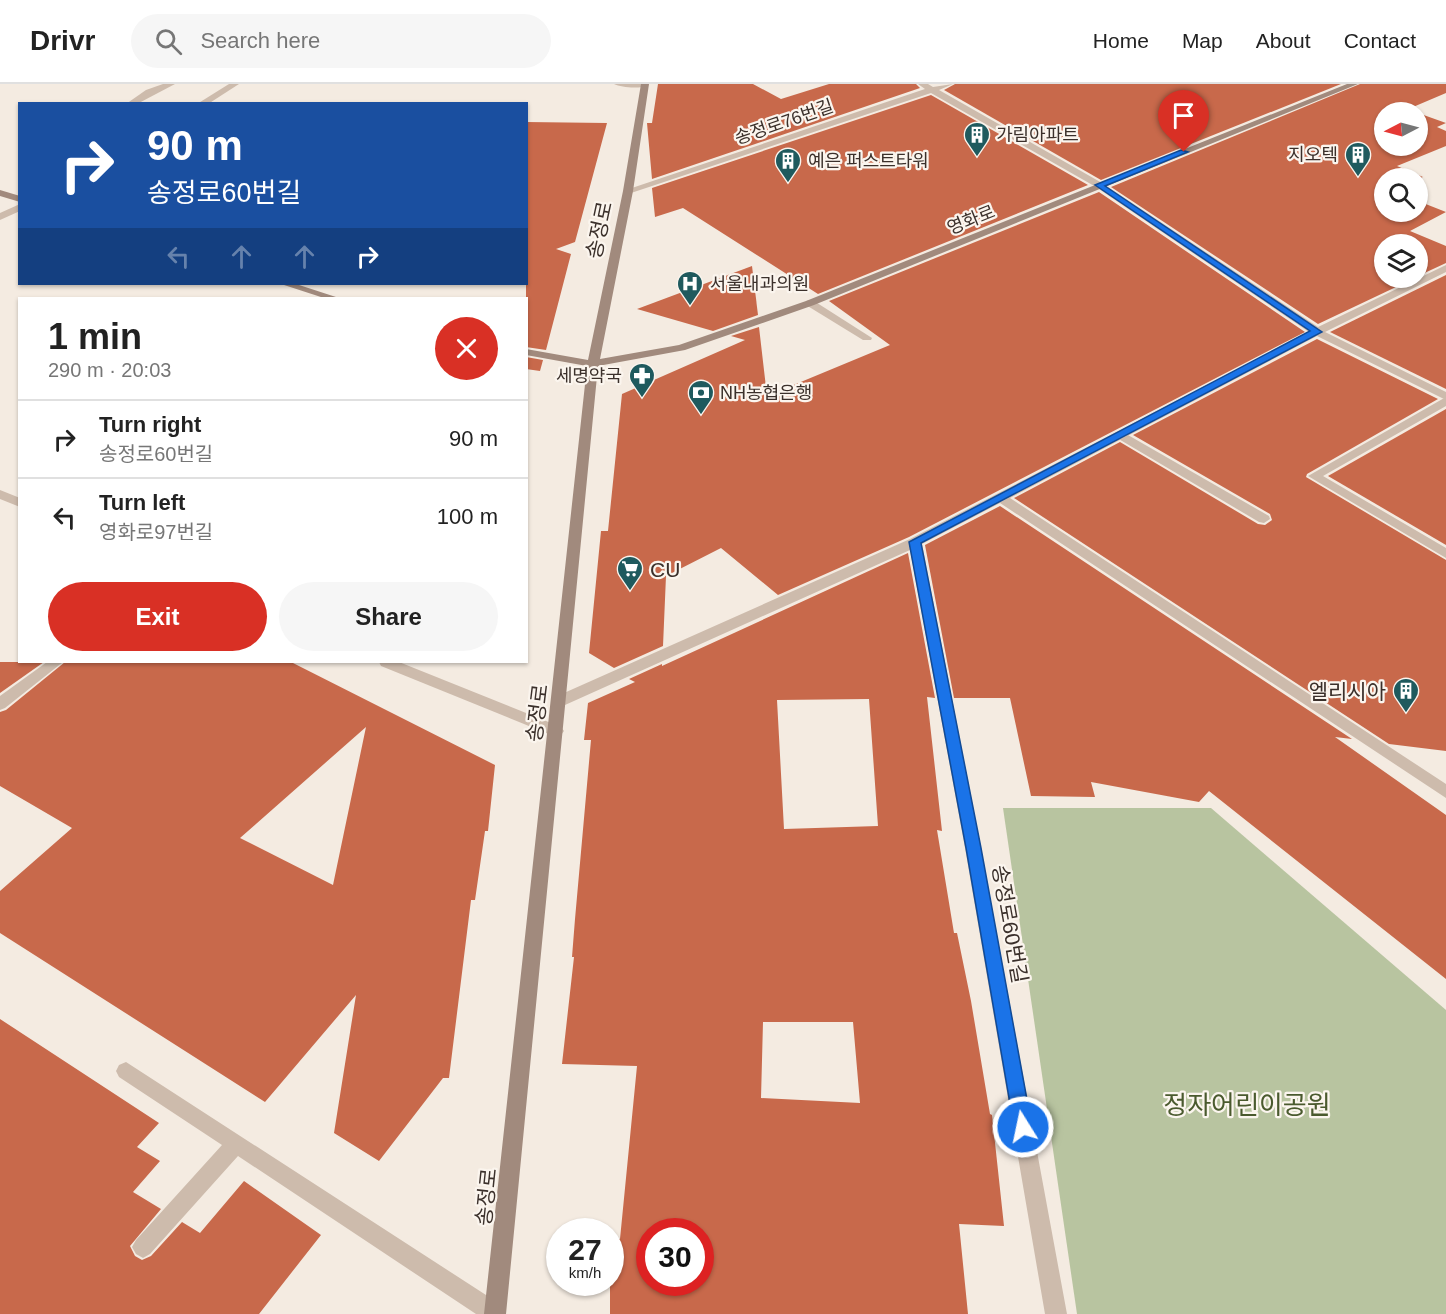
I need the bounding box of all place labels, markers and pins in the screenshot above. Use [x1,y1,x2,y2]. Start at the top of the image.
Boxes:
pin [1158,90,1209,152]
building icon: 가림아파트 [962,120,992,158]
place label: 가림아파트 [996,125,1079,145]
building icon: 지오텍 [1343,140,1373,178]
place label: 지오텍 [1288,145,1338,165]
building icon: 예은 퍼스트타워 [773,146,803,184]
place label: 예은 퍼스트타워 [808,151,929,171]
hospital icon: 서울내과의원 [675,269,705,307]
place label: 서울내과의원 [710,274,809,294]
pharmacy icon: 세명약국 [627,361,657,399]
place label: 세명약국 [556,366,622,386]
bank icon: NH농협은행 [686,378,716,416]
place label: NH농협은행 [720,383,812,403]
supermarket icon: CU [615,554,645,592]
place label: CU [650,558,680,581]
building icon: 엘리시아 [1391,676,1421,714]
place label: 엘리시아 [1309,680,1386,703]

